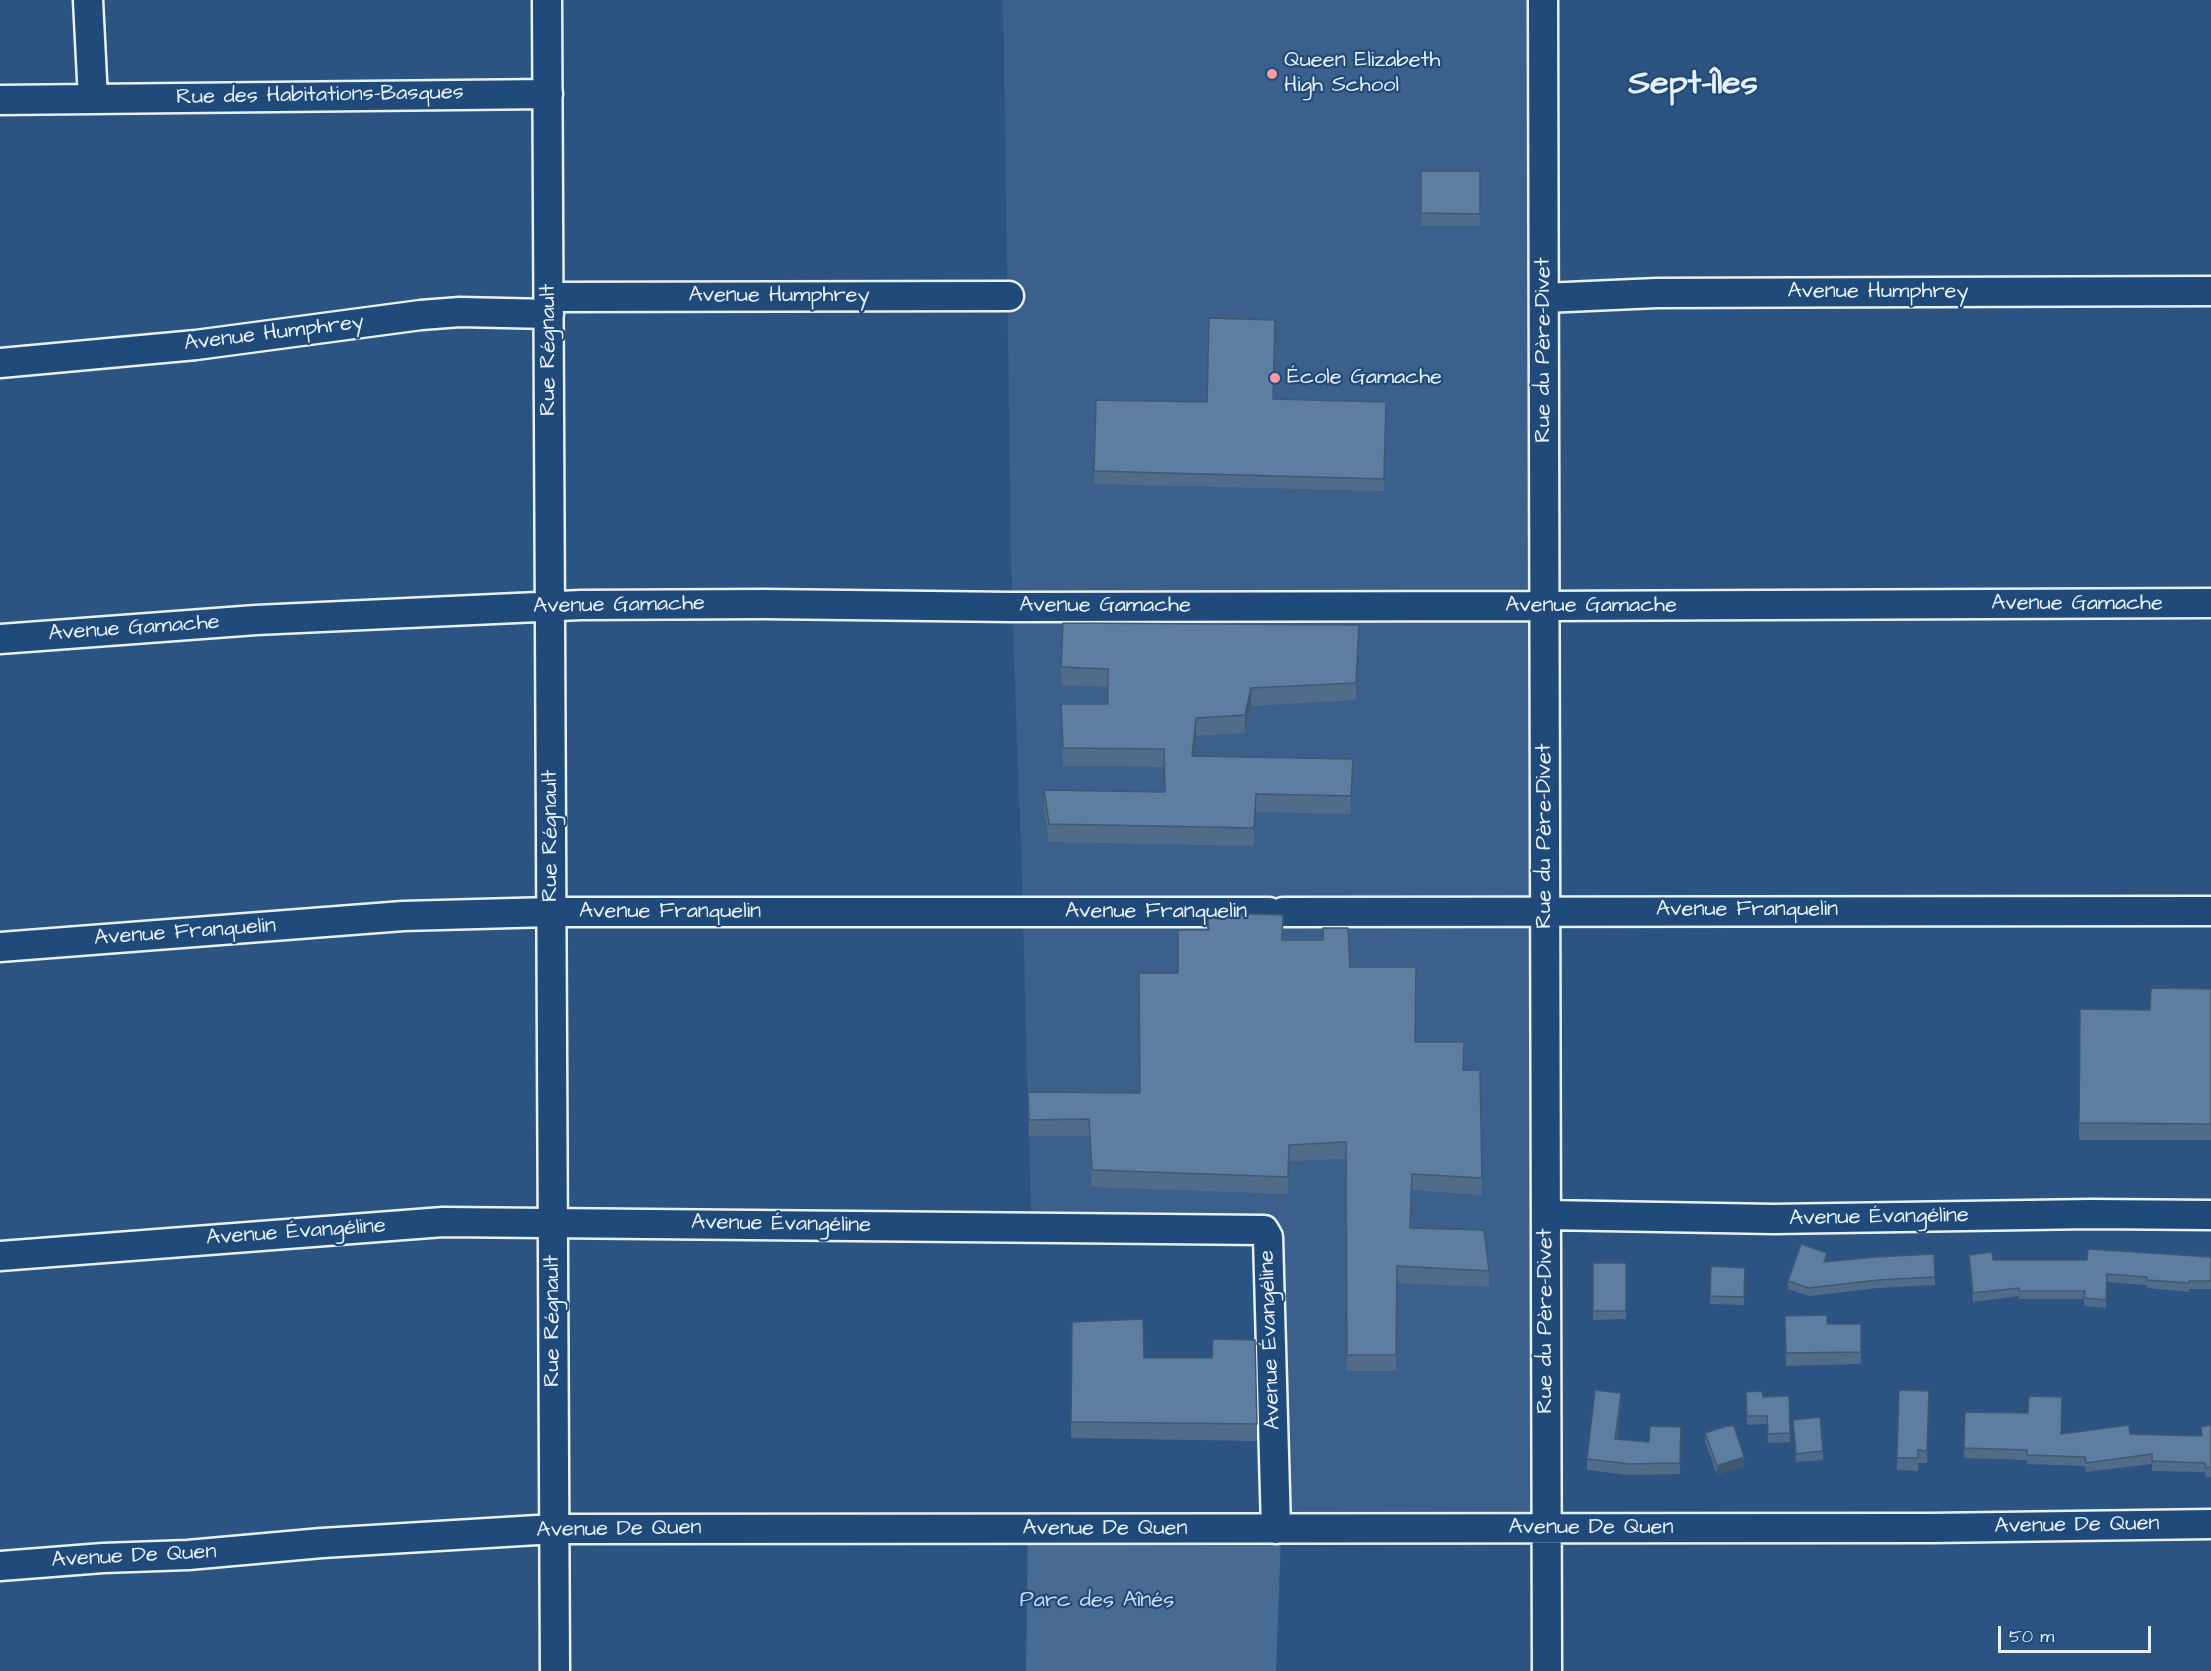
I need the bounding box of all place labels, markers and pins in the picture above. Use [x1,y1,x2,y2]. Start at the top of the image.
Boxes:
place label: Queen Elizabeth High School [1284,48,1440,100]
marker: Queen Elizabeth High School [1265,67,1279,81]
place label: École Gamache [1287,365,1442,391]
marker: École Gamache [1268,371,1282,385]

